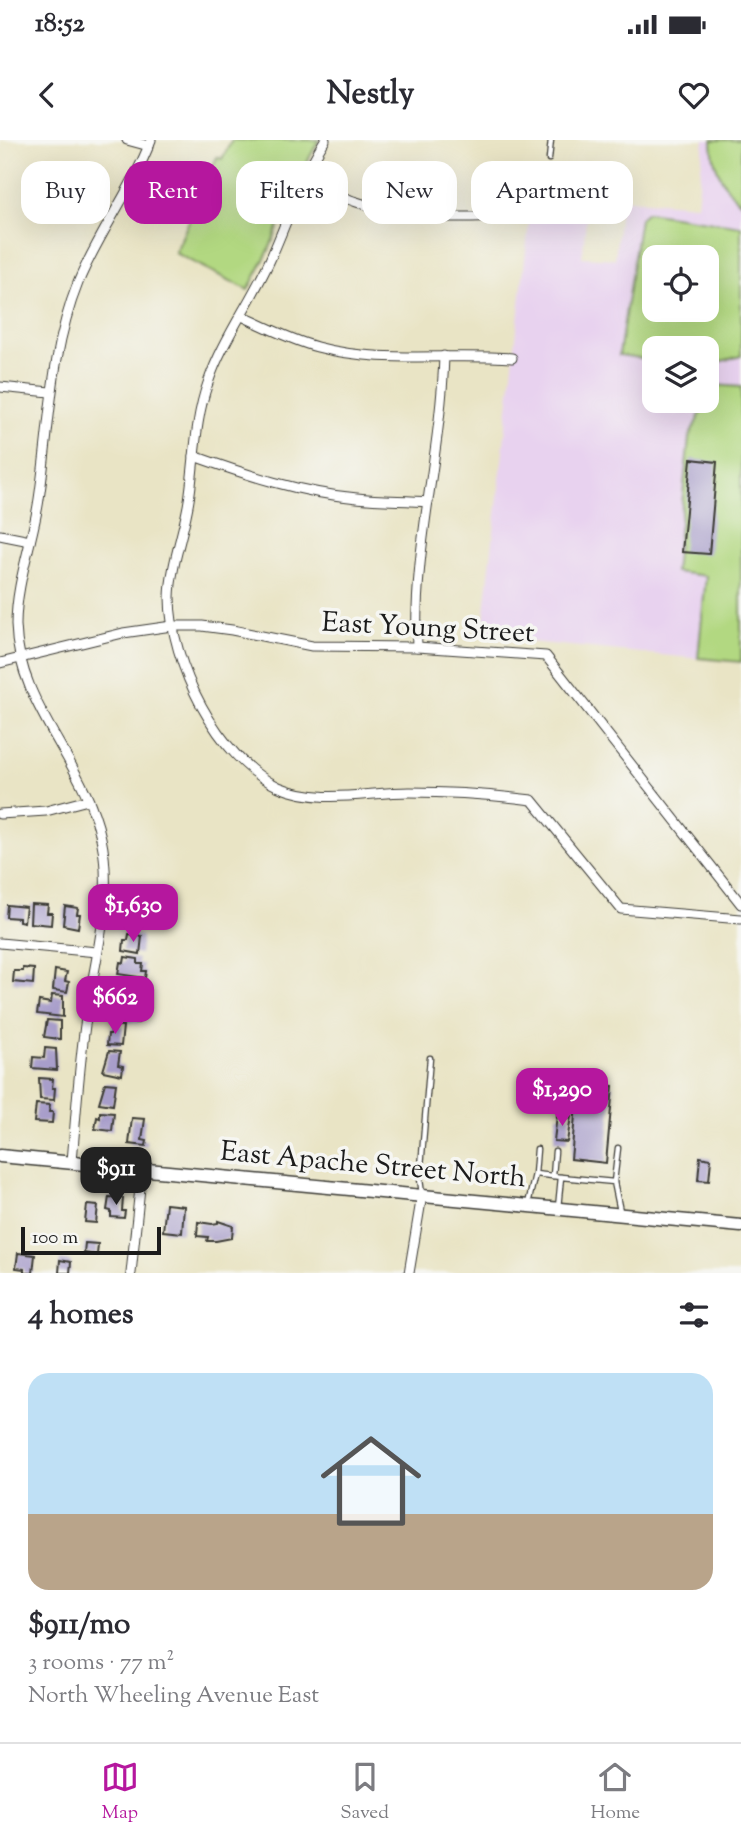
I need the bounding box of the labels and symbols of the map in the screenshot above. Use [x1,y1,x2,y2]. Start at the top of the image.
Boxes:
street label: East Young Street [320,603,536,655]
pin: $1,630 [76,884,190,944]
pin: $662 [74,976,156,1036]
pin: $1,290 [505,1068,619,1128]
street label: East Apache Street North [219,1133,527,1199]
pin: $911 [75,1147,157,1207]
scale bar [21,1224,161,1256]

